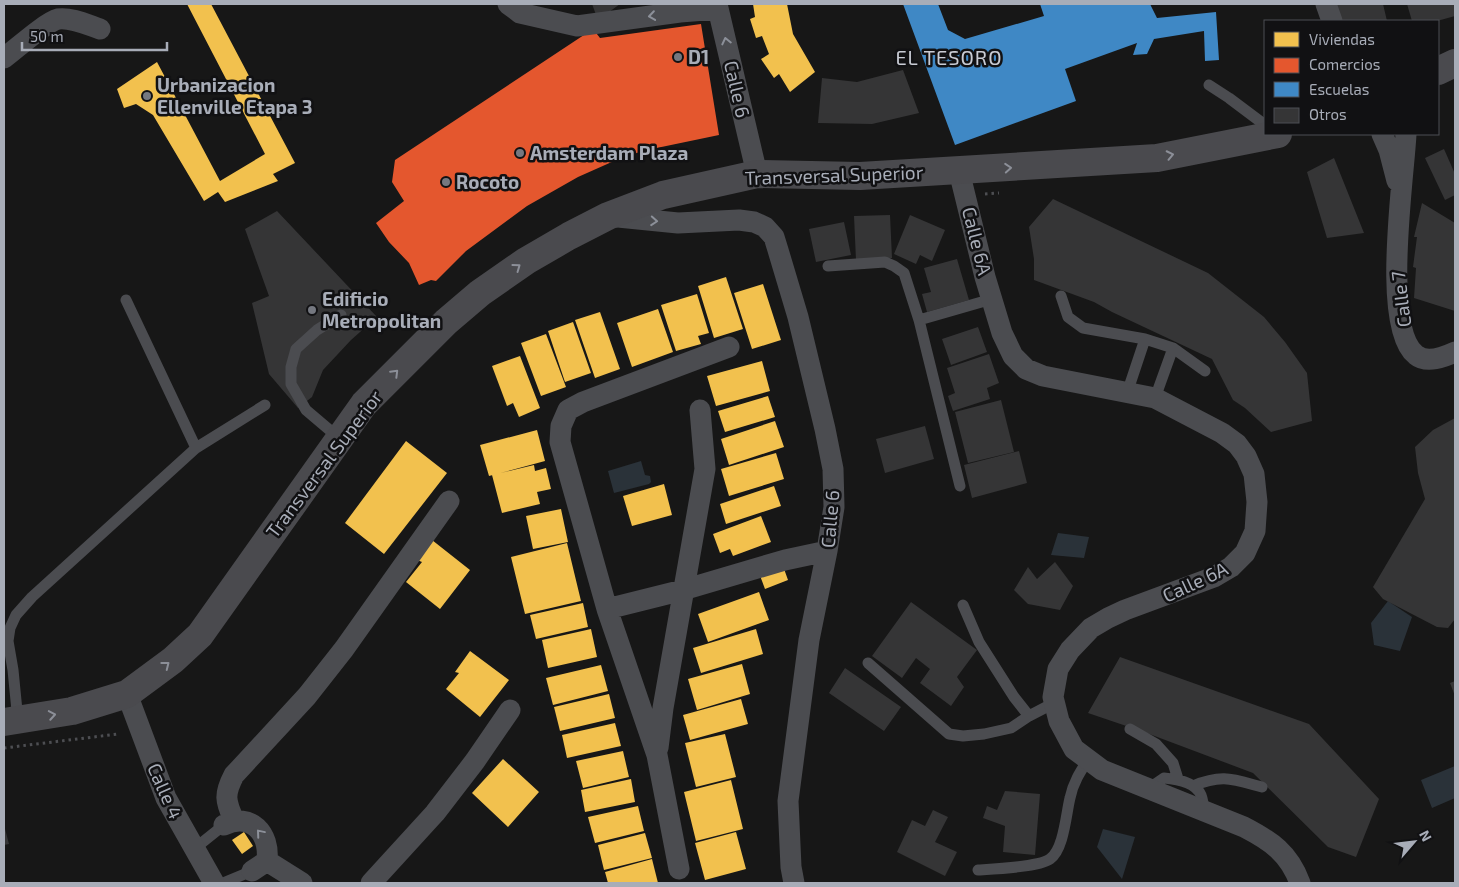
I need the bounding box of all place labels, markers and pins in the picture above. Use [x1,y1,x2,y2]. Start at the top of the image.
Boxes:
place label: D1 [688,45,709,68]
marker: D1 [672,51,684,63]
place label: Urbanizacion Ellenville Etapa 3 [157,73,313,118]
marker: Urbanizacion Ellenville Etapa 3 [141,90,153,102]
place label: Amsterdam Plaza [530,141,688,164]
marker: Amsterdam Plaza [514,147,526,159]
place label: Rocoto [456,170,519,193]
marker: Rocoto [440,176,452,188]
place label: Edificio Metropolitan [322,287,441,332]
marker: Edificio Metropolitan [306,304,318,316]

